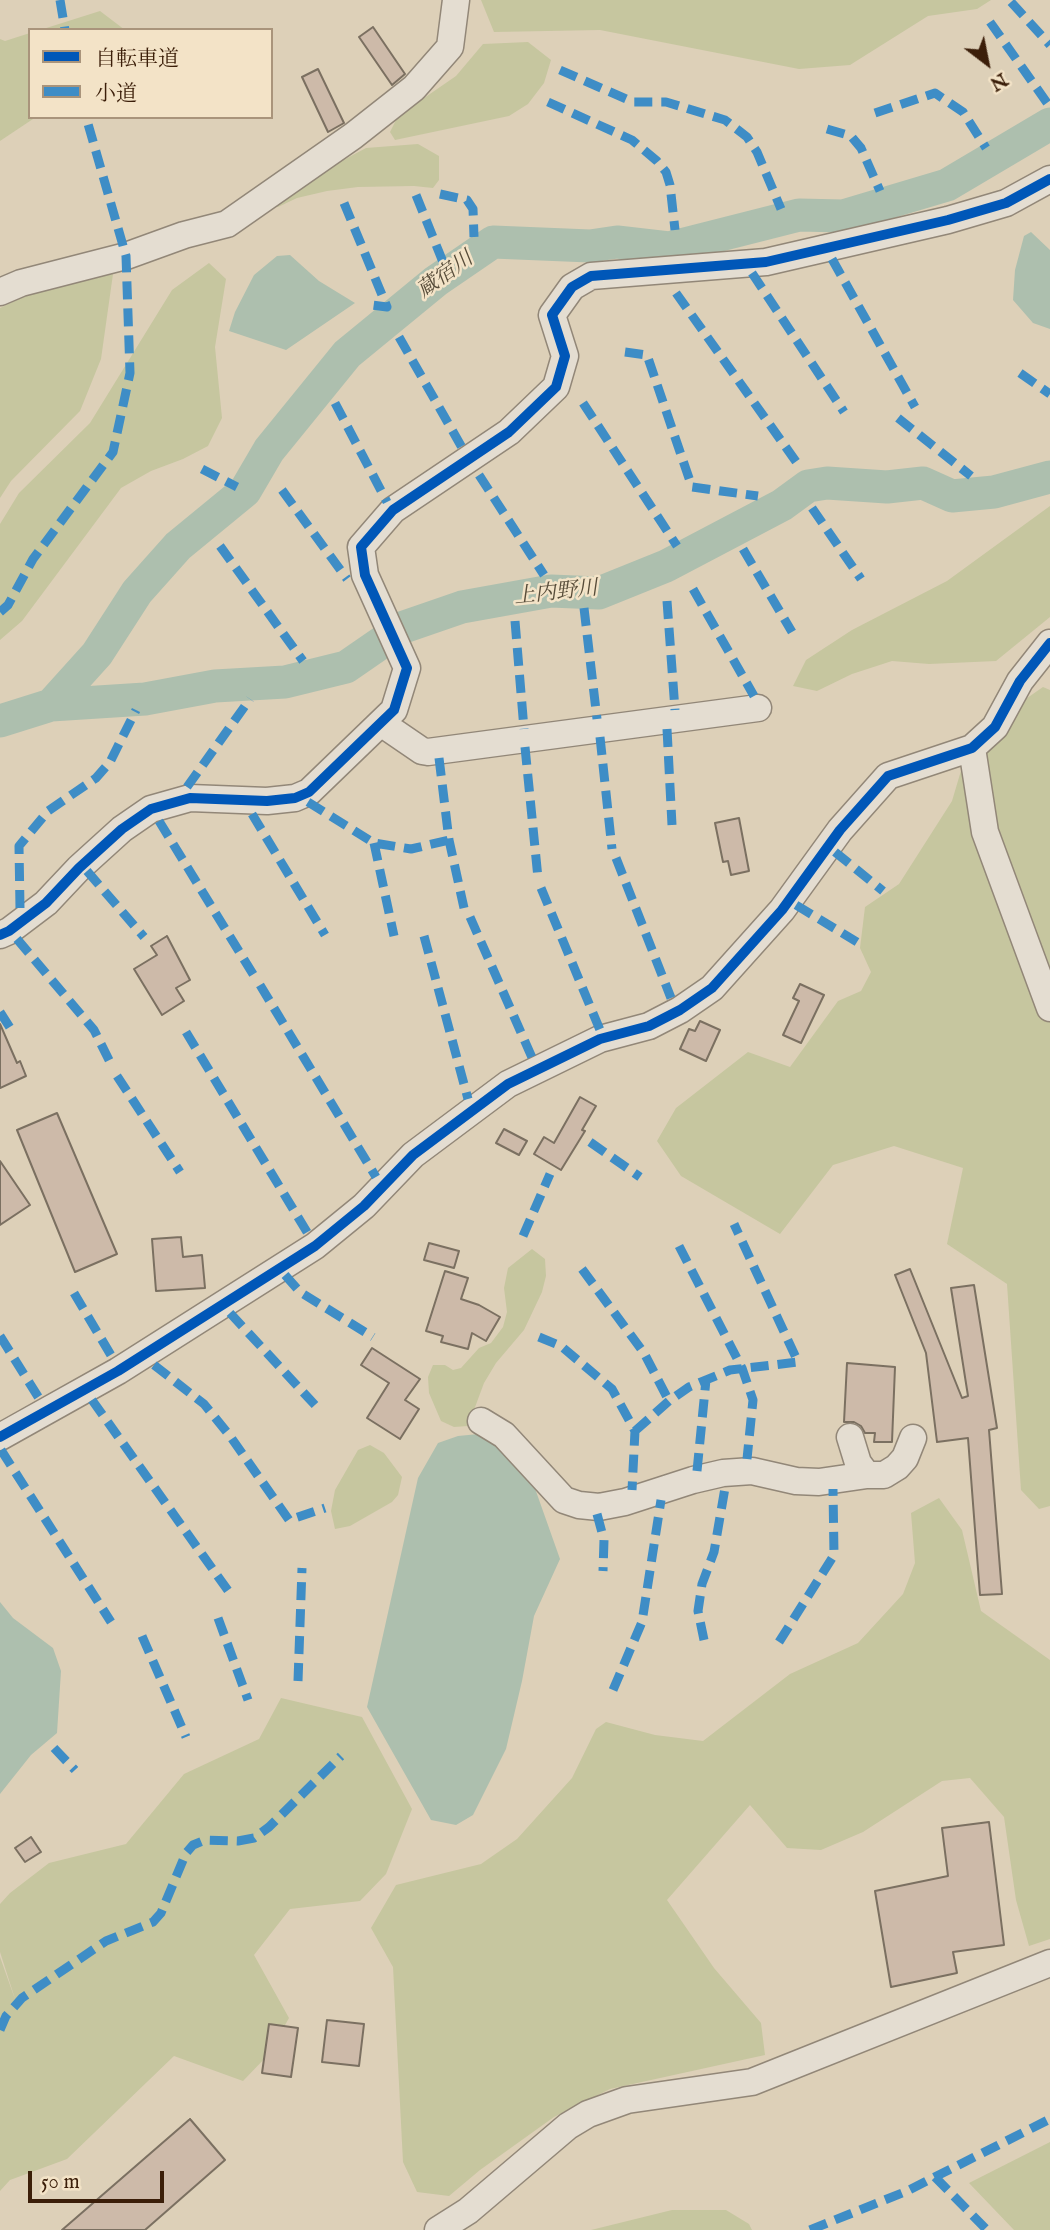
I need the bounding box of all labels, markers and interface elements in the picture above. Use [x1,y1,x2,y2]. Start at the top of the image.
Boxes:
legend [28,28,273,119]
north arrow [952,28,1022,98]
text: 自転車道 [95,46,179,73]
text: N [985,66,1011,95]
text: 小道 [95,81,137,108]
water label: 蔵宿川 [413,247,479,305]
water label: 上内野川 [513,577,599,611]
scale bar [32,2156,168,2200]
text: 50 m [41,2169,80,2196]

